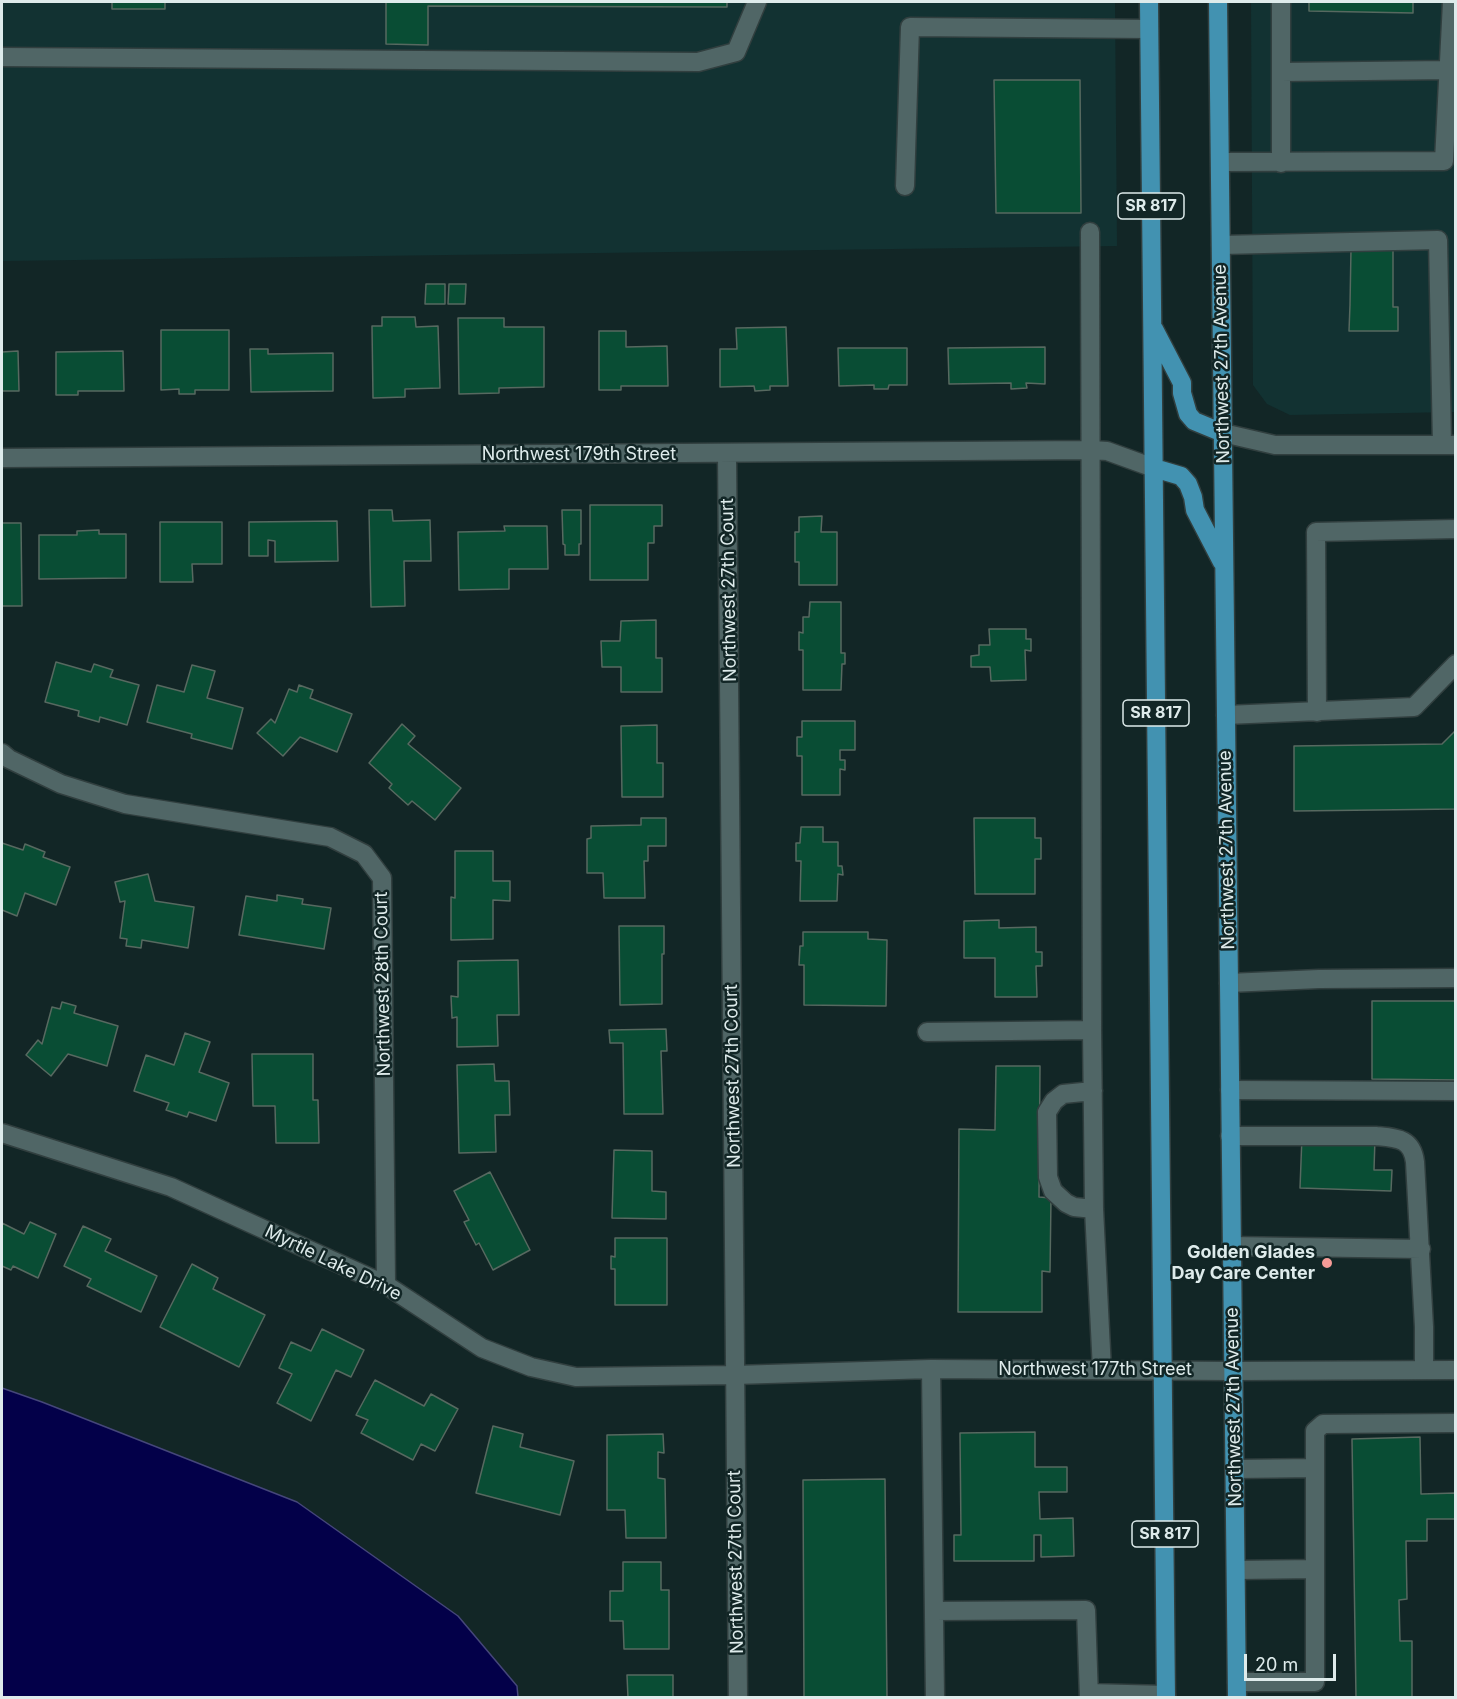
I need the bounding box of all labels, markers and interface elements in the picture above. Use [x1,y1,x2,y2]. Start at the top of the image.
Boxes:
road number: SR 817 [1118,193,1184,219]
street label: Northwest 27th Avenue [1209,264,1235,464]
street label: Northwest 179th Street [482,444,676,466]
street label: Northwest 27th Court [717,498,741,682]
road number: SR 817 [1123,700,1189,726]
street label: Northwest 27th Avenue [1214,750,1240,950]
street label: Northwest 28th Court [371,892,395,1076]
street label: Northwest 27th Court [721,984,745,1168]
street label: Myrtle Lake Drive [261,1221,405,1305]
place label: Golden Glades Day Care Center [1171,1242,1315,1284]
marker: Golden Glades Day Care Center [1320,1256,1334,1270]
street label: Northwest 27th Avenue [1221,1307,1247,1507]
street label: Northwest 177th Street [998,1359,1192,1381]
street label: Northwest 27th Court [724,1470,748,1654]
road number: SR 817 [1132,1521,1198,1547]
scale bar [1247,1642,1338,1680]
text: 20 m [1255,1654,1298,1675]

